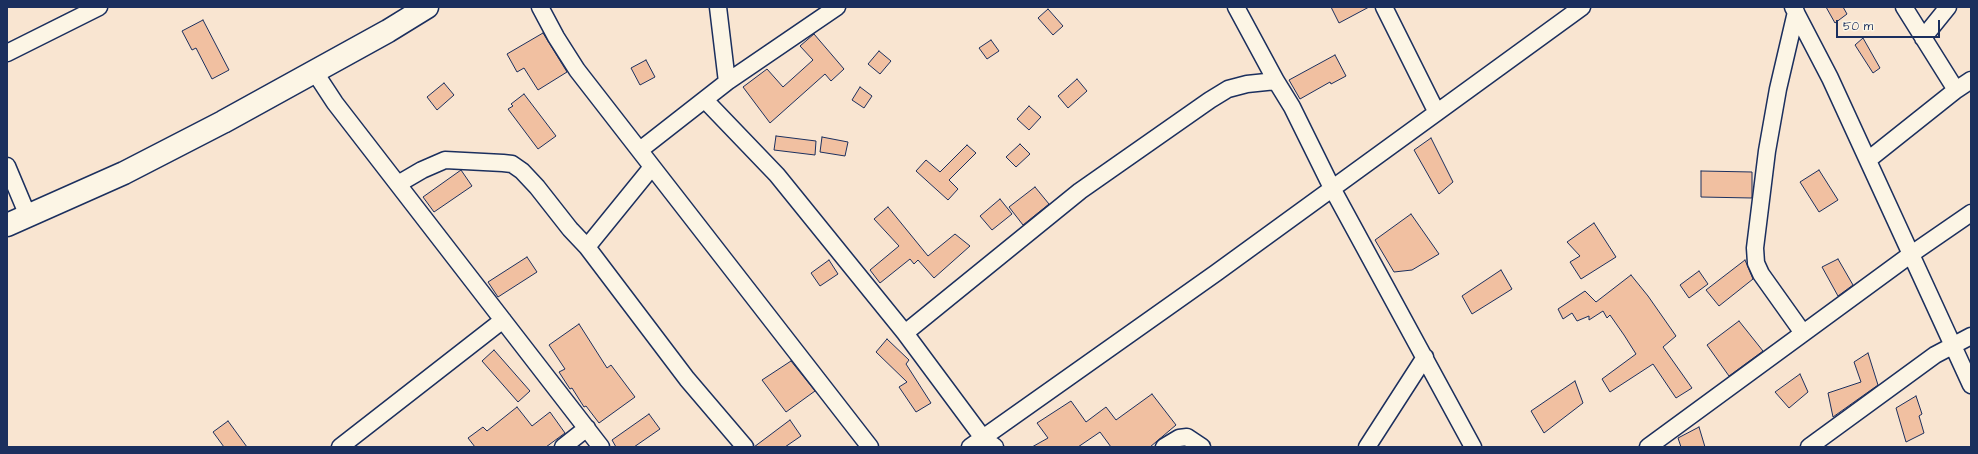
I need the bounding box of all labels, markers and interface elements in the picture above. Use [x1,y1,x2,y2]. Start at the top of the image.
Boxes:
scale bar [1838,12,1942,38]
text: 50 m [1843,18,1873,35]

